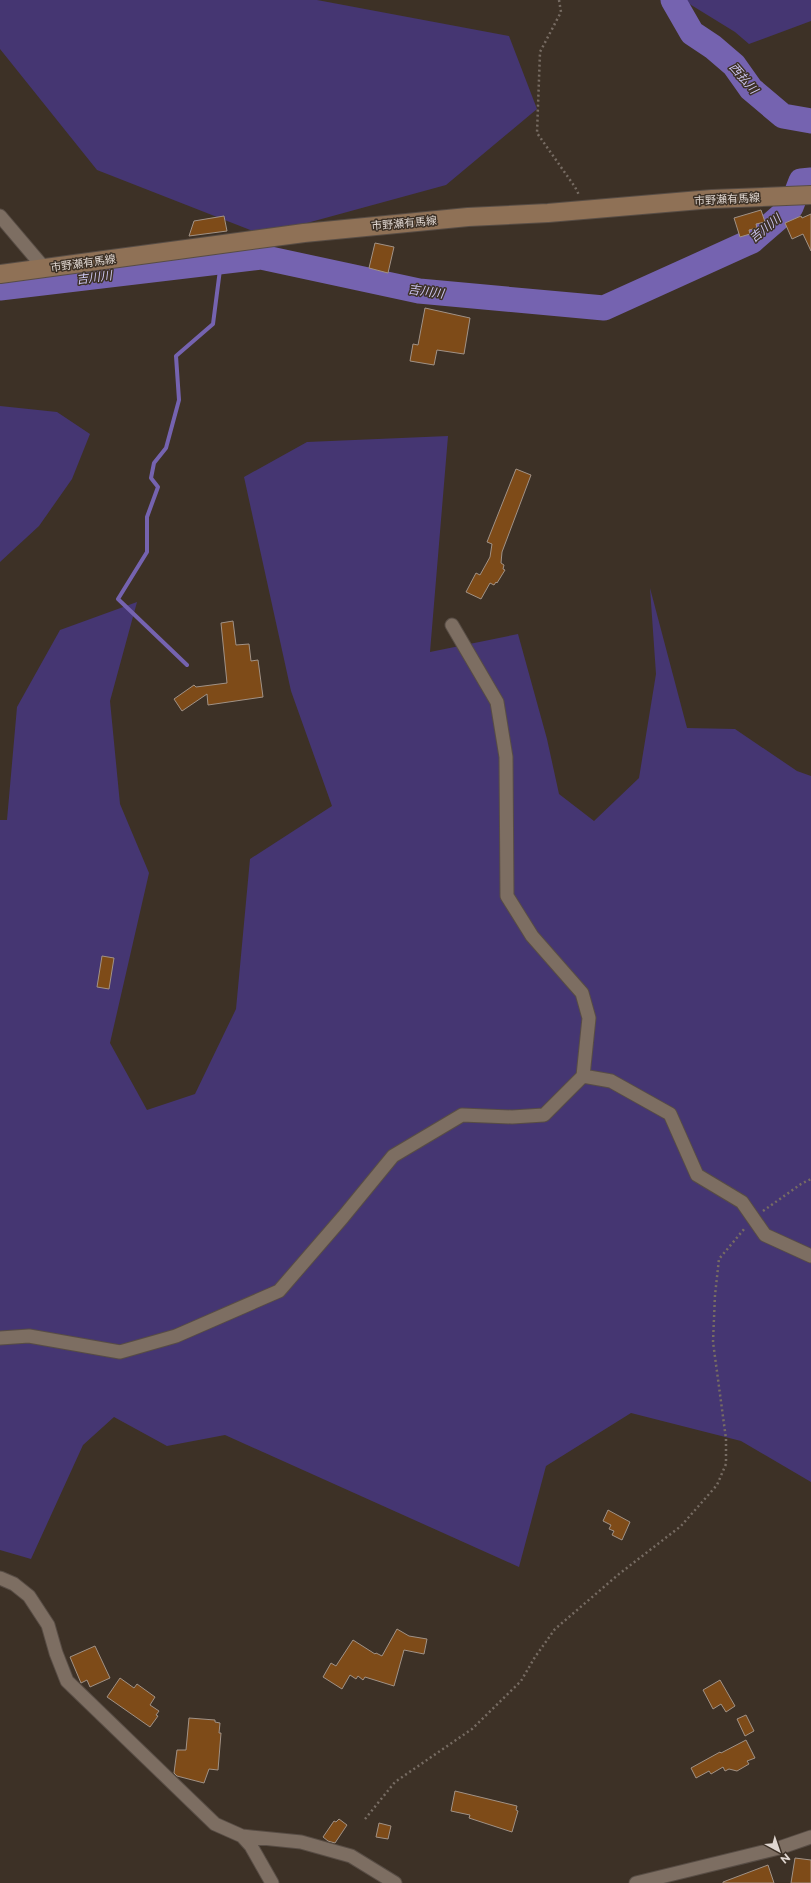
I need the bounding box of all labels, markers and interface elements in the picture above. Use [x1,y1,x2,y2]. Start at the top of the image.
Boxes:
water label: 西払川 [727,59,763,98]
street label: 市野瀬有馬線 [694,190,760,208]
water label: 吉川川 [746,210,785,245]
street label: 市野瀬有馬線 [371,213,437,233]
street label: 市野瀬有馬線 [49,251,117,275]
water label: 吉川川 [75,267,115,287]
water label: 吉川川 [407,281,447,301]
north arrow [759,1831,799,1871]
text: N [778,1850,793,1867]

